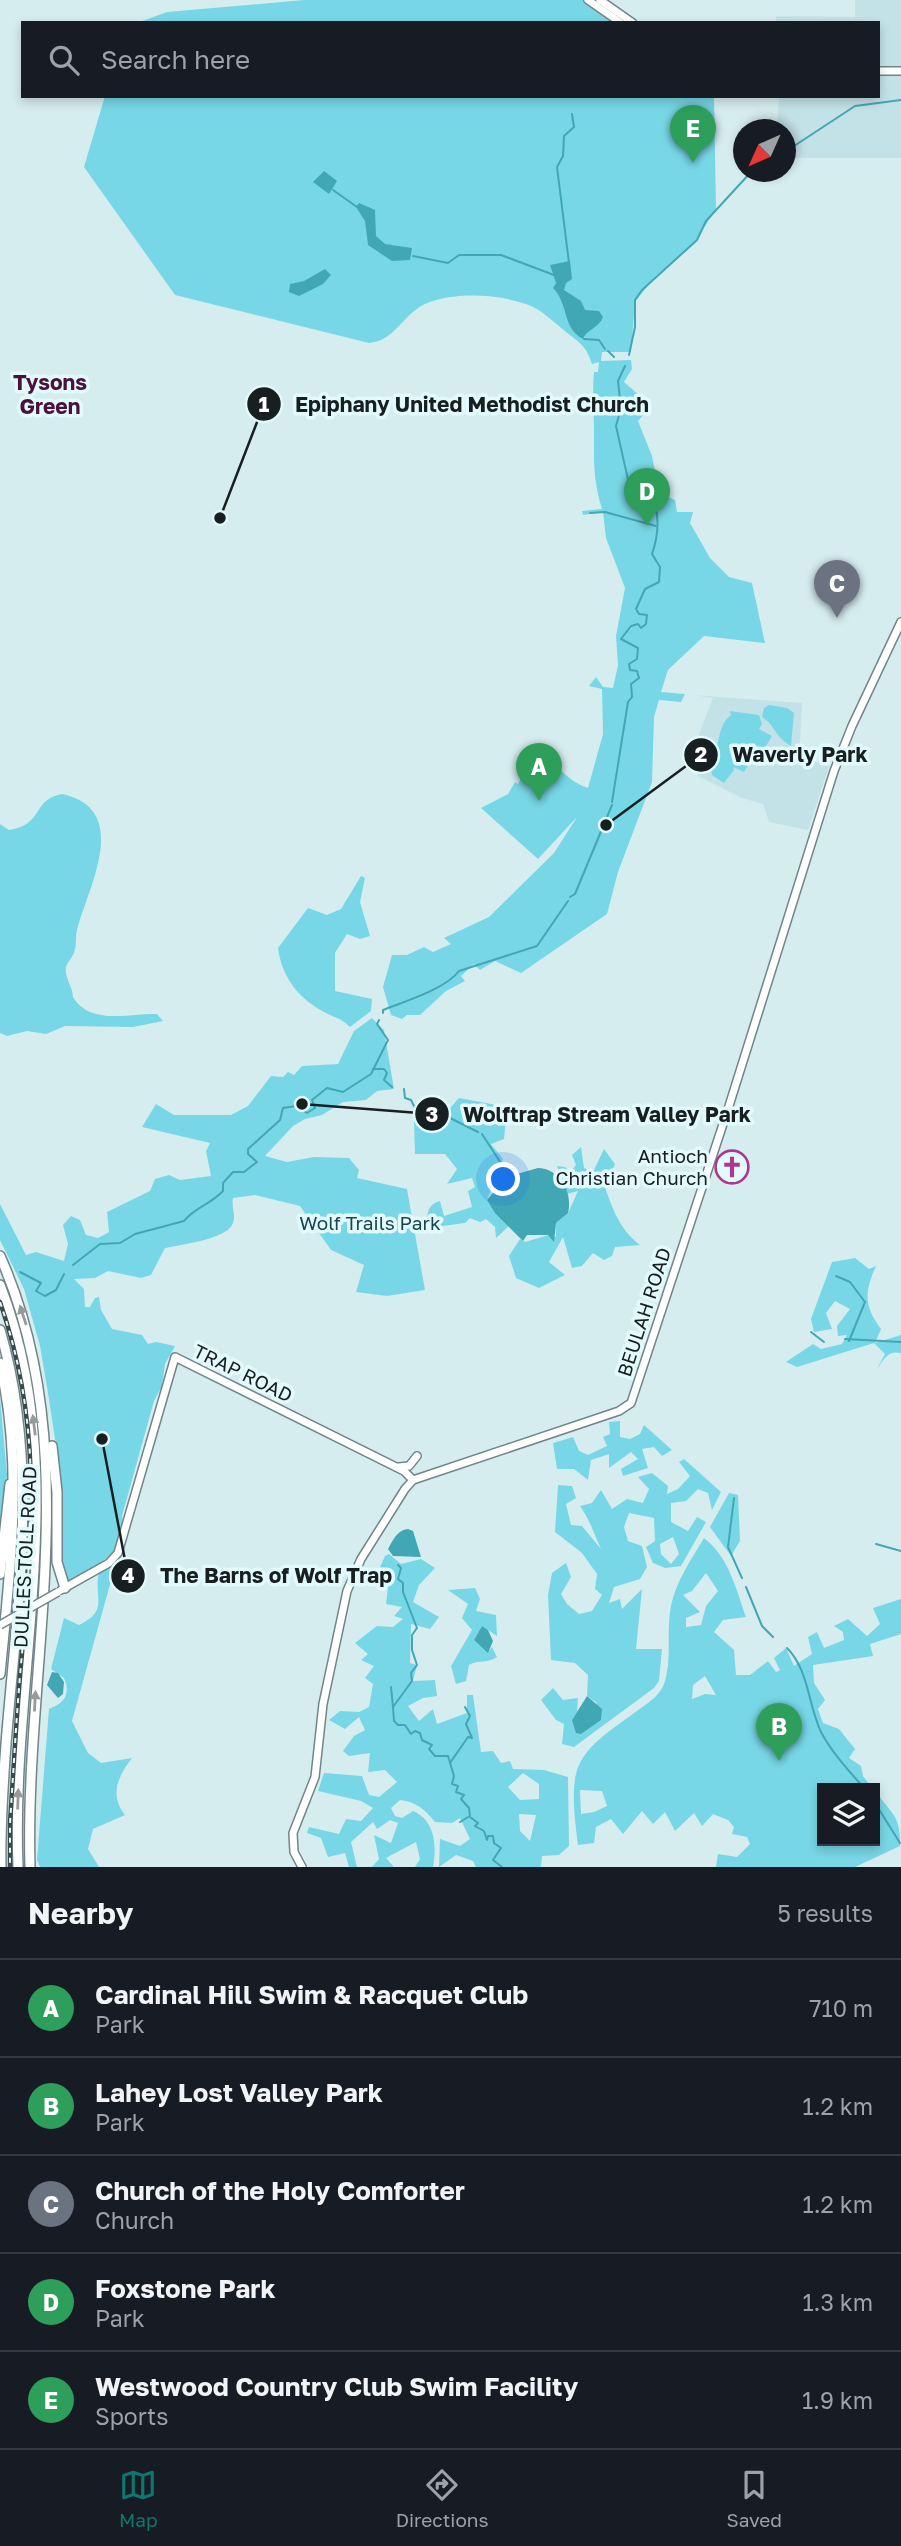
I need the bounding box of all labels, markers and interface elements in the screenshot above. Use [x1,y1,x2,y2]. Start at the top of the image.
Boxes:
search box [21,21,880,98]
icon: search [45,41,83,79]
text: Search here [101,44,250,75]
pin: E [670,105,716,163]
north arrow [733,119,796,182]
district label: Tysons Green [13,369,87,419]
callout: Epiphany United Methodist Church [246,383,663,425]
text: 1 [259,391,270,417]
text: Epiphany United Methodist Church [295,391,649,417]
pin: D [624,468,670,526]
pin: C [814,560,860,618]
callout: Waverly Park [683,734,881,776]
text: 2 [695,741,708,767]
text: Waverly Park [732,741,868,767]
pin: A [516,743,562,801]
callout: Wolftrap Stream Valley Park [414,1093,765,1135]
text: 3 [426,1101,438,1127]
text: Wolftrap Stream Valley Park [463,1101,751,1127]
place label: Antioch Christian Church [556,1144,708,1189]
church icon: Antioch Christian Church [713,1148,751,1186]
your location [486,1162,520,1196]
park label: Wolf Trails Park [299,1211,441,1234]
street label: BEULAH ROAD [612,1245,675,1379]
one-way arrow [17,1304,27,1325]
street label: TRAP ROAD [190,1339,296,1406]
one-way arrow [29,1414,40,1436]
street label: DULLES TOLL ROAD [8,1466,41,1648]
callout: The Barns of Wolf Trap [111,1555,406,1597]
text: 4 [121,1562,135,1588]
text: The Barns of Wolf Trap [160,1562,392,1588]
one-way arrow [30,1690,41,1712]
pin: B [756,1703,802,1761]
map controls [817,1783,880,1846]
button: layers [817,1783,880,1846]
one-way arrow [13,1788,24,1810]
text: Nearby [28,1895,133,1931]
text: 5 results [777,1899,873,1927]
text: Cardinal Hill Swim & Racquet Club [95,1979,528,2010]
text: A [43,1994,59,2022]
text: 710 m [809,1994,873,2022]
text: Park [95,2010,145,2038]
text: Lahey Lost Valley Park [95,2077,383,2108]
text: B [43,2092,59,2120]
text: 1.2 km [803,2092,873,2120]
text: Park [95,2108,145,2136]
text: Church of the Holy Comforter [95,2175,465,2206]
text: C [43,2190,59,2218]
text: 1.2 km [803,2190,873,2218]
text: Church [95,2206,174,2234]
text: Foxstone Park [95,2273,276,2304]
text: D [43,2288,59,2316]
text: 1.3 km [802,2288,873,2316]
text: Park [95,2304,145,2332]
text: Westwood Country Club Swim Facility [95,2371,578,2402]
text: E [44,2386,58,2414]
text: 1.9 km [802,2386,873,2414]
text: Sports [95,2402,169,2430]
tab: Map [119,2466,158,2531]
tab: Directions [396,2466,489,2531]
tab: Saved [727,2466,782,2531]

